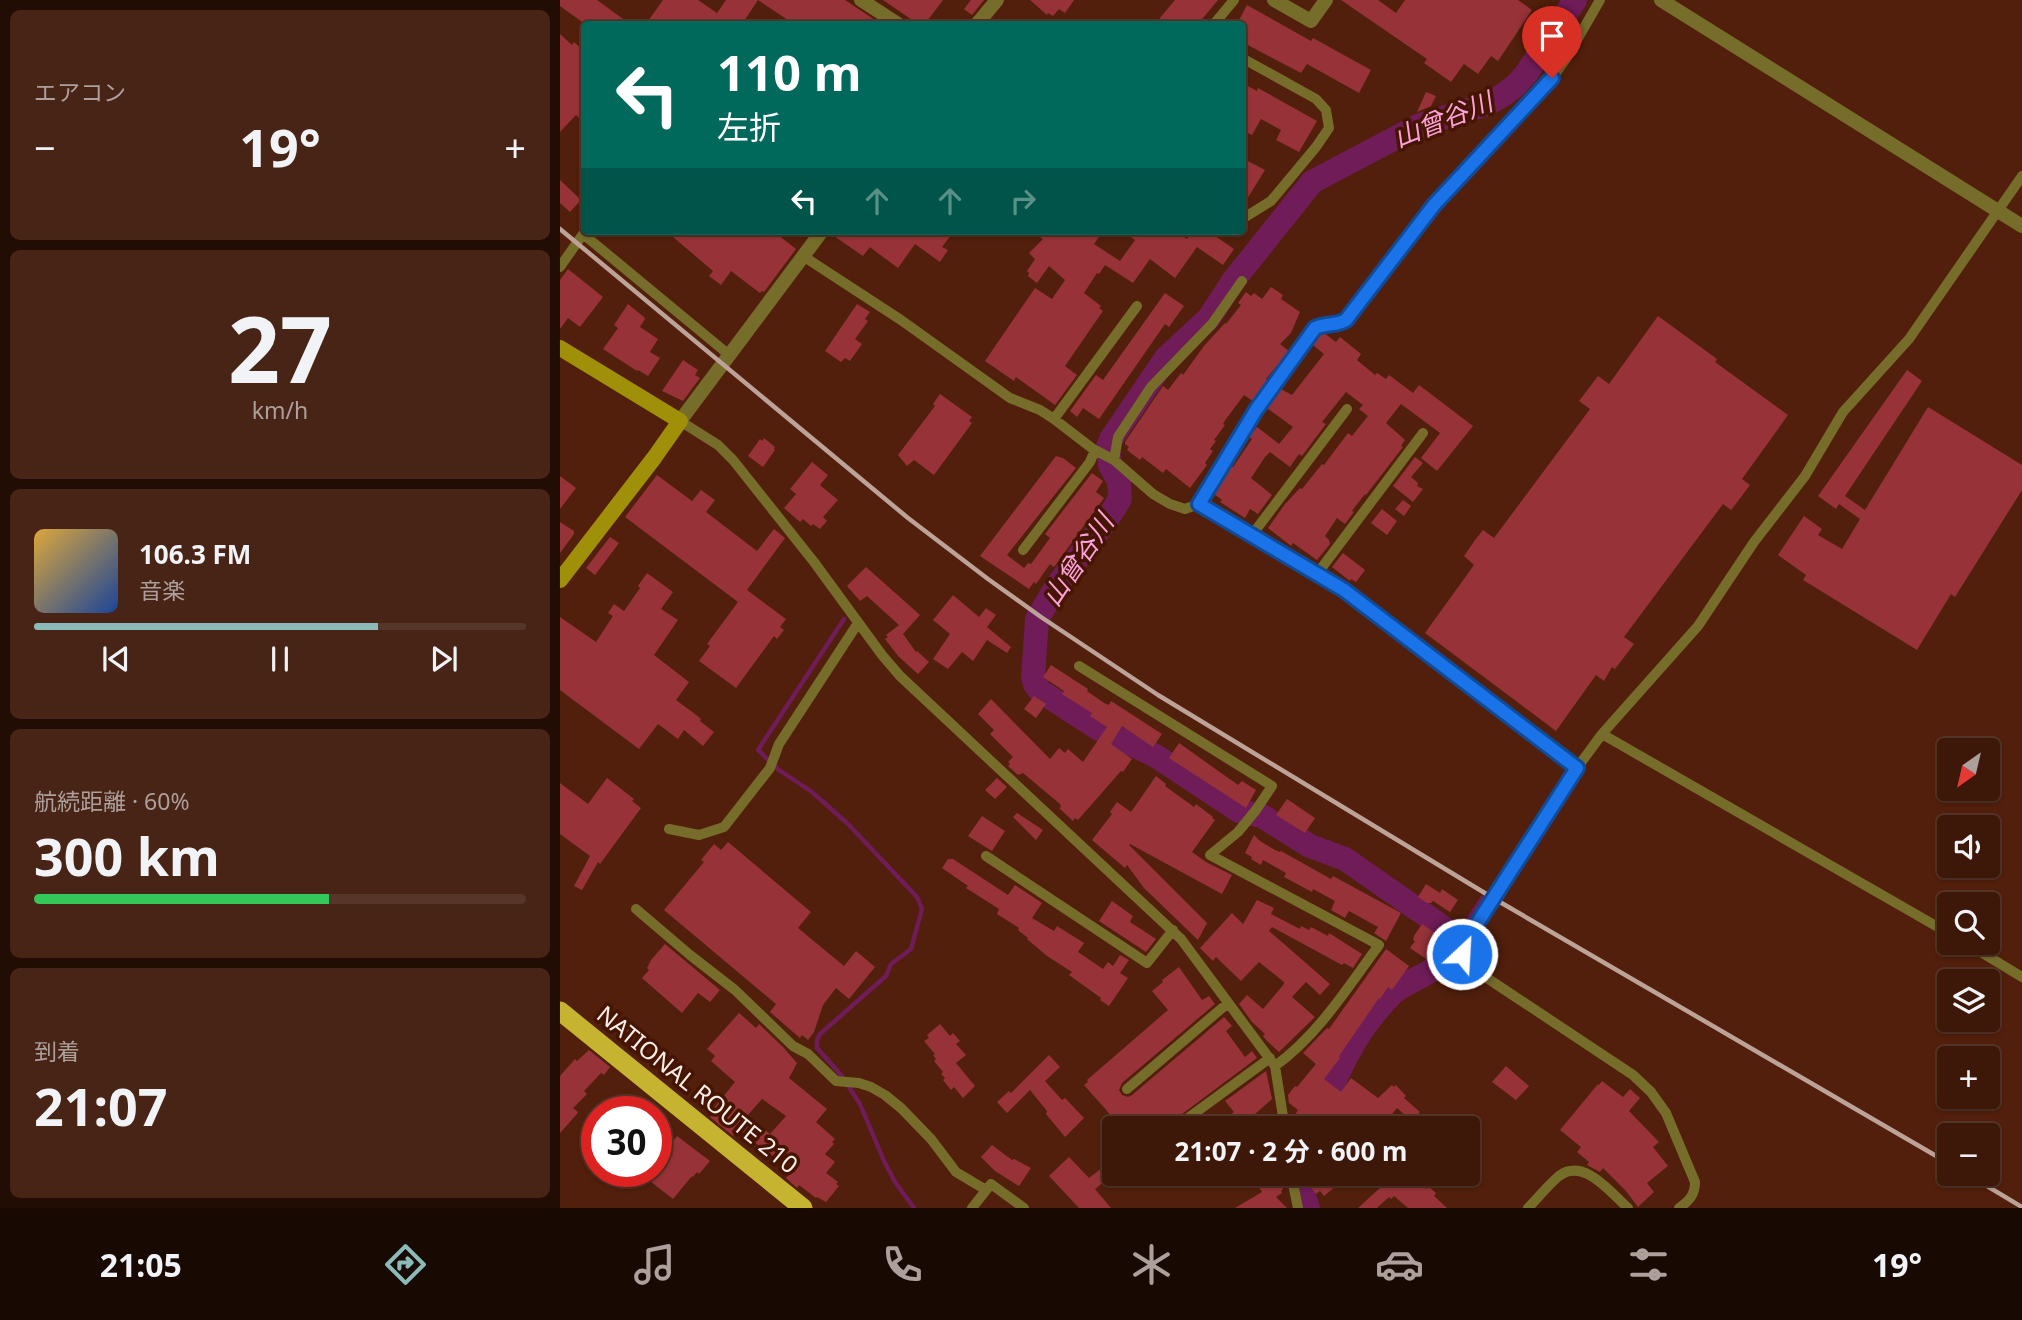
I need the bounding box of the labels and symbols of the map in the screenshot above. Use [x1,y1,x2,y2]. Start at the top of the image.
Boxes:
pin [1522,6,1582,78]
water label: 山曾谷川 [1388,82,1500,155]
water label: 山曾谷川 [1033,504,1123,613]
north arrow [1937,738,2000,802]
position arrow [1425,917,1499,991]
street label: NATIONAL ROUTE 210 [590,997,805,1180]
speed limit sign: 30 [581,1096,672,1187]

